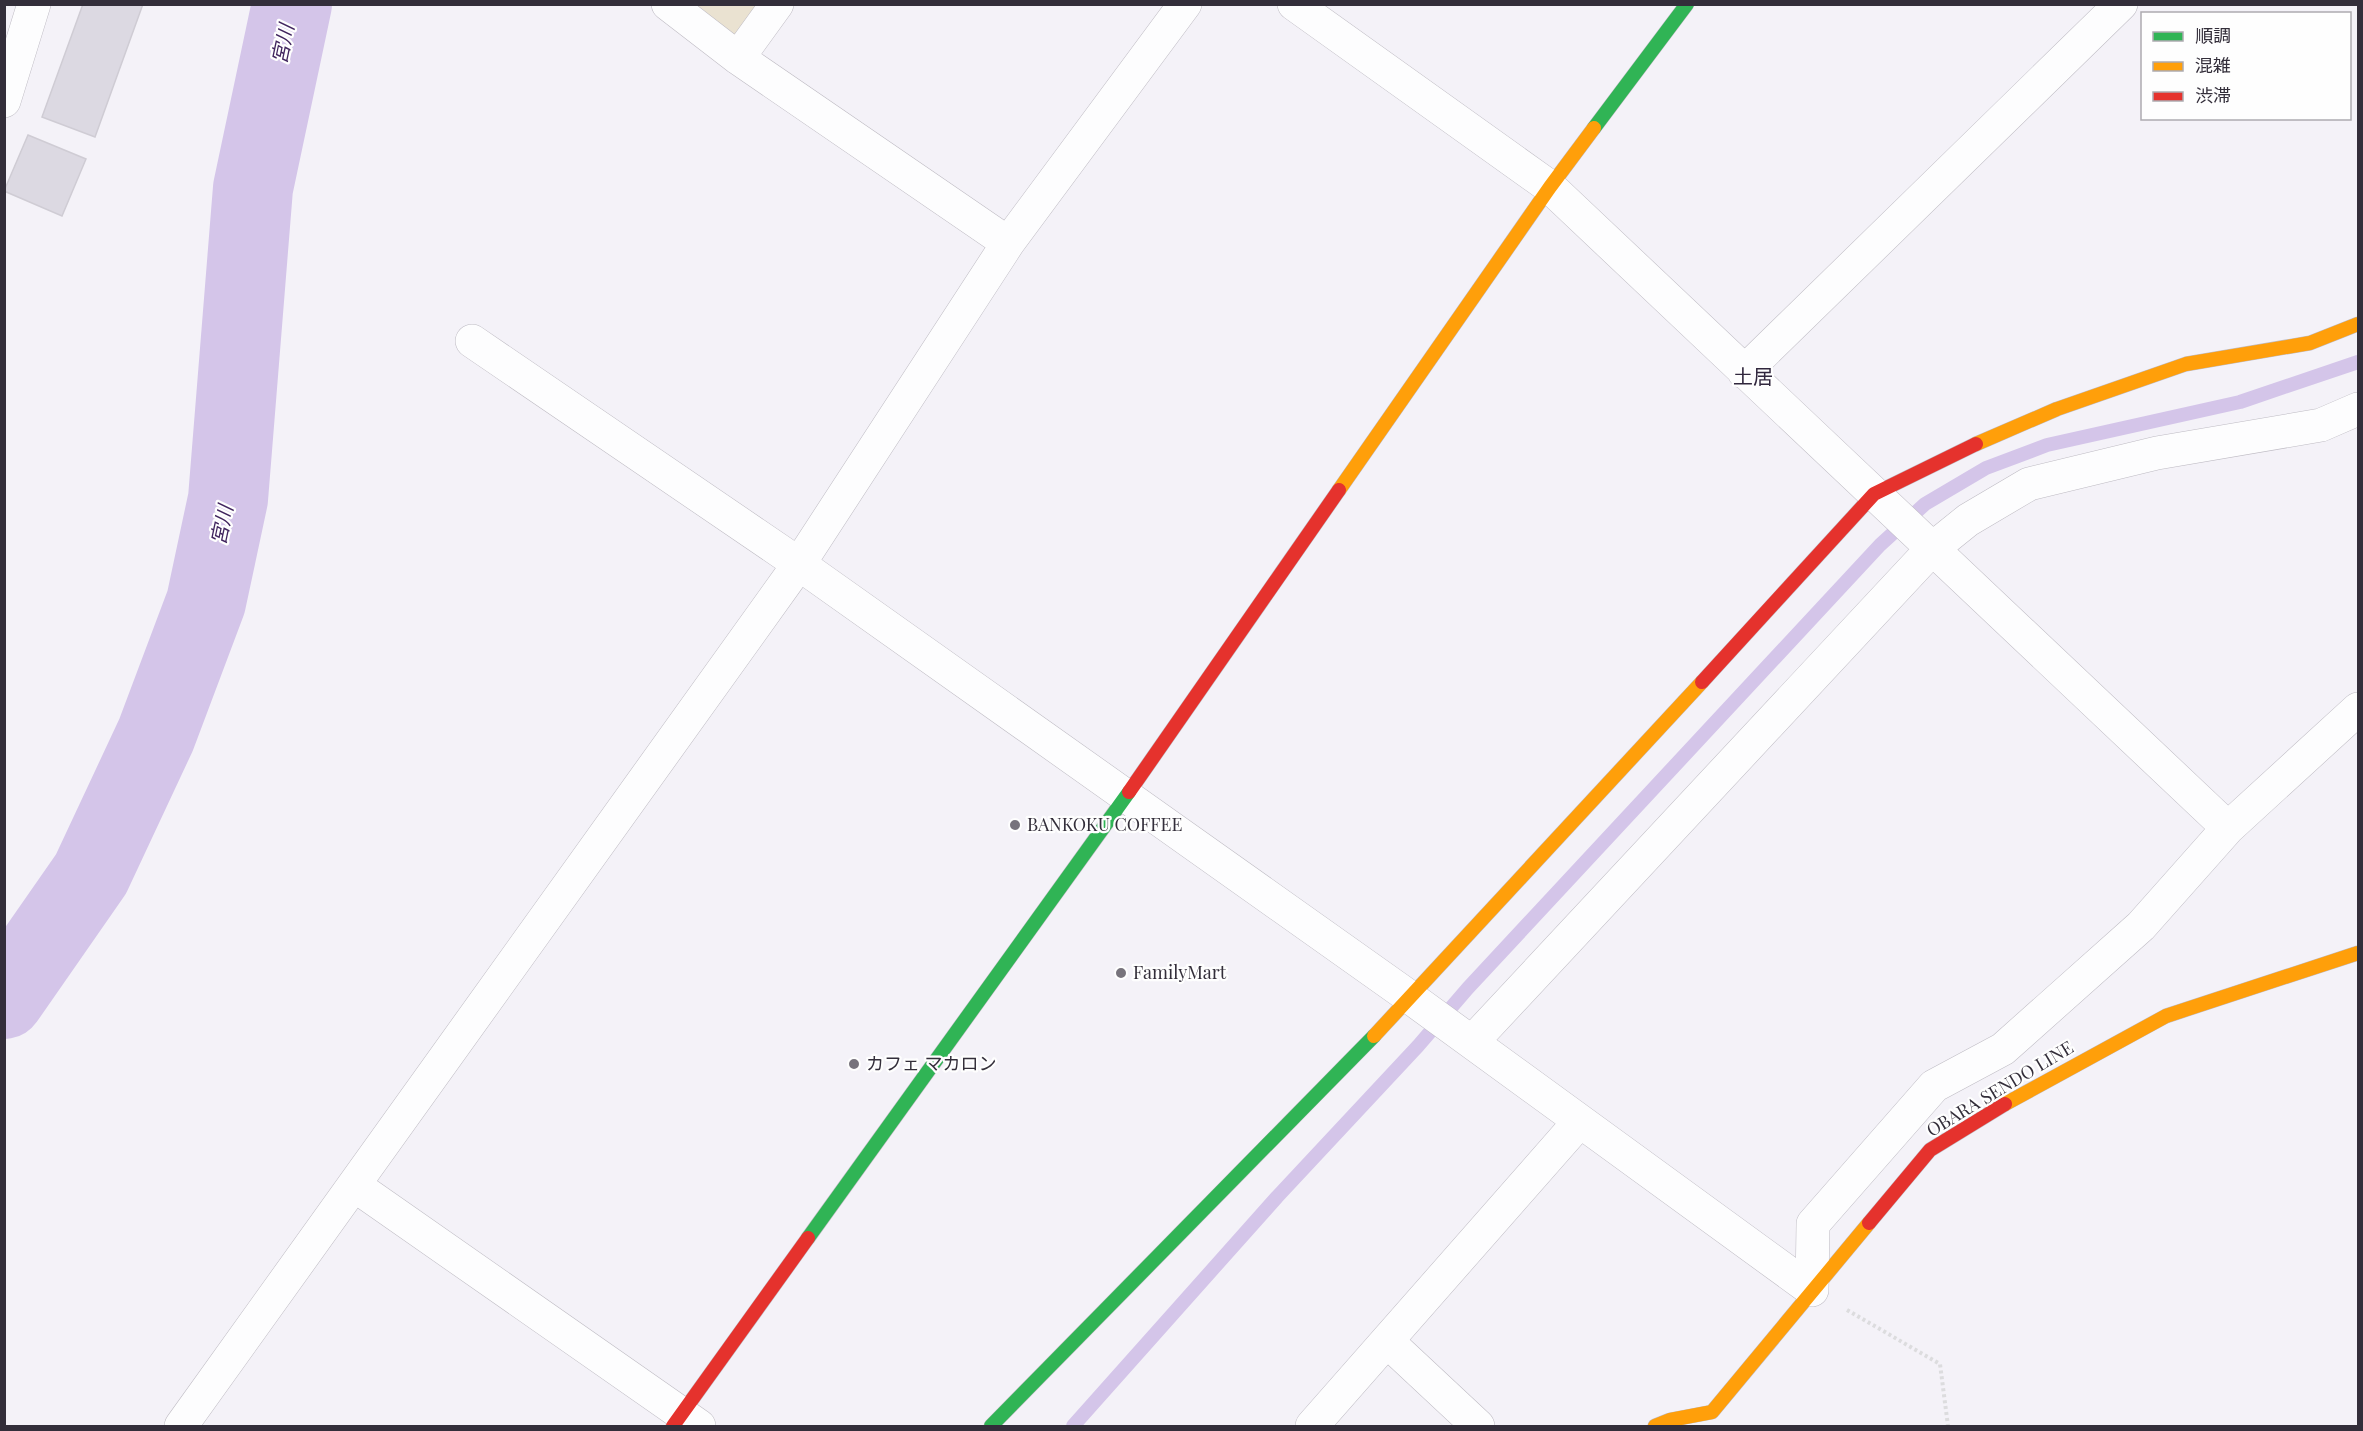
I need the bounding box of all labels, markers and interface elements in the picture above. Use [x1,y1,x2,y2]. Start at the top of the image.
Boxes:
legend [2141,12,2351,120]
water label: 宮川 [264,19,299,66]
text: 順調 [2195,23,2231,47]
text: 混雑 [2195,53,2231,77]
text: 渋滞 [2195,83,2231,107]
district label: 土居 [1733,362,1773,389]
water label: 宮川 [203,500,238,547]
place label: BANKOKU COFFEE [1027,812,1182,836]
marker: BANKOKU COFFEE [1008,818,1022,832]
place label: FamilyMart [1133,960,1227,984]
marker: FamilyMart [1114,966,1128,980]
street label: OBARA SENDO LINE [1922,1035,2077,1142]
place label: カフェ マカロン [866,1051,996,1075]
marker: カフェ マカロン [847,1057,861,1071]

